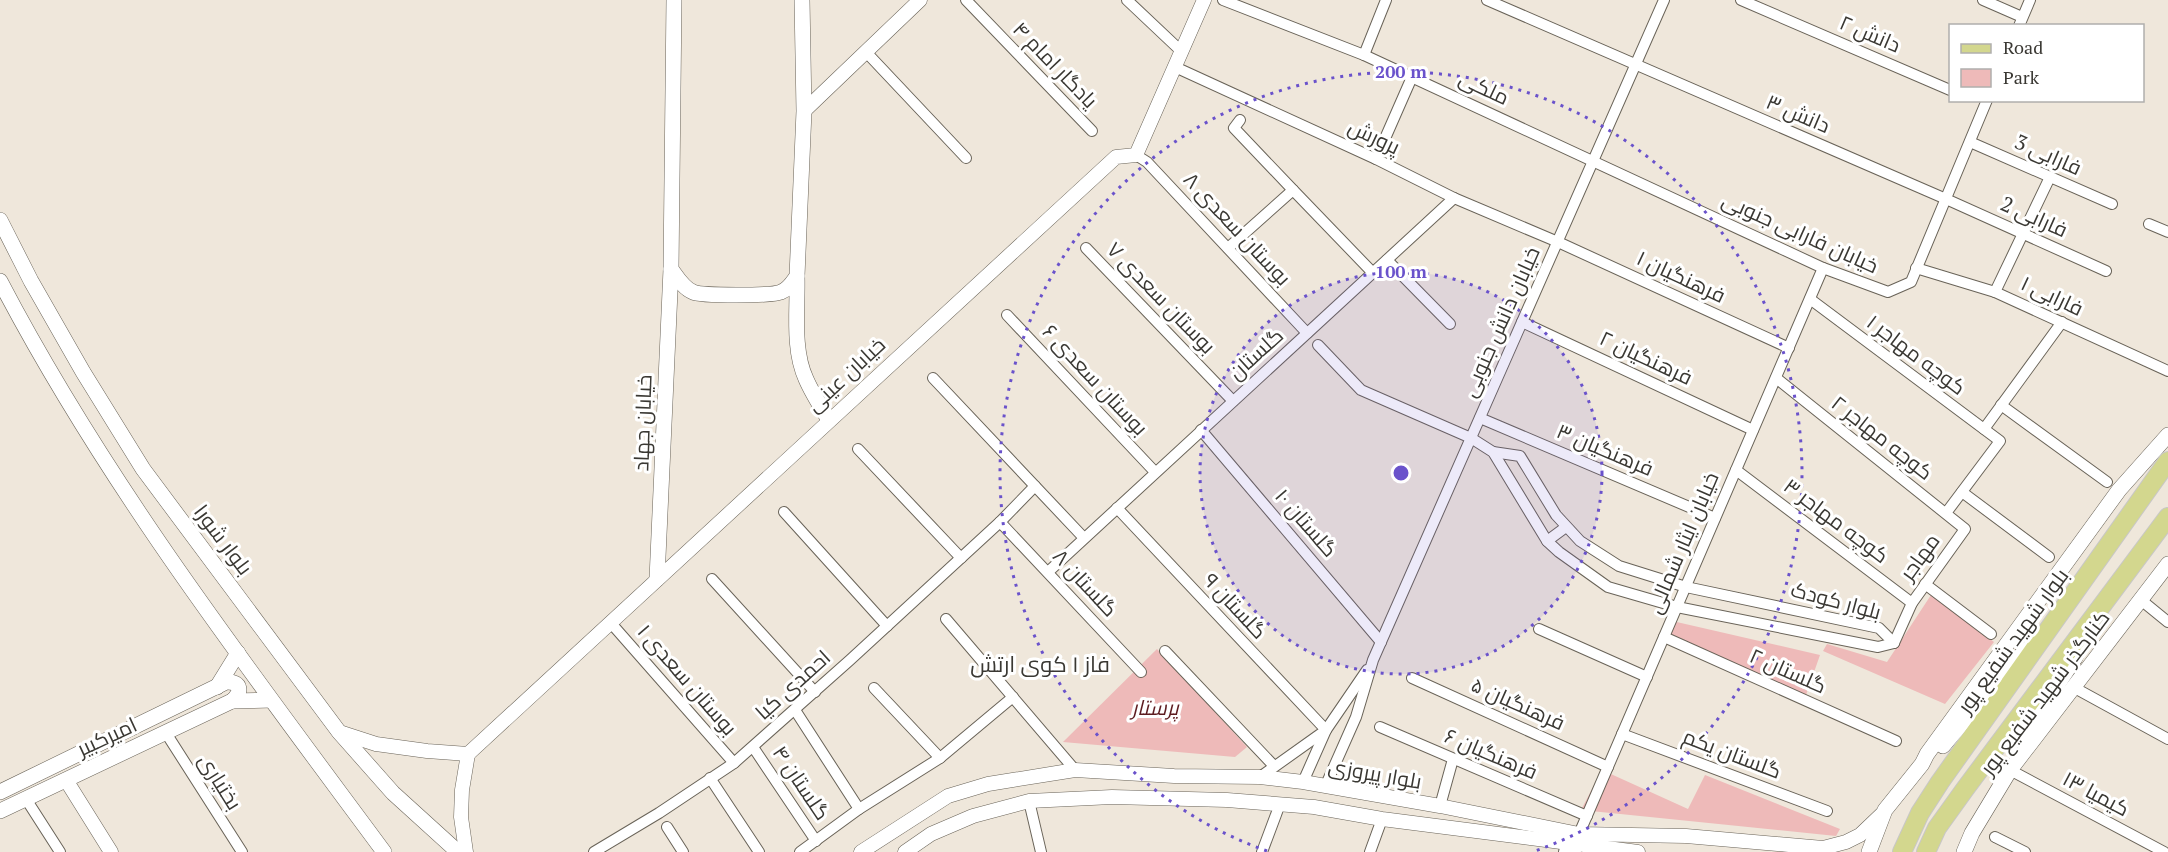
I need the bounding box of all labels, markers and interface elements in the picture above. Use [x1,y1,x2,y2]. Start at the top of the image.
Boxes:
street label: دانش ۲ [1836,8,1905,58]
street label: یادگار امام ۴ [1007,15,1104,115]
legend [1949,24,2144,102]
text: Road [2003,35,2043,59]
text: 200 m [1375,59,1427,83]
street label: ملکی [1455,63,1514,111]
text: Park [2003,65,2040,89]
street label: دانش ۳ [1762,87,1835,139]
street label: پرورش [1343,112,1405,161]
street label: فارابی 3 [2010,127,2086,181]
street label: بوستان سعدی ۸ [1178,166,1298,291]
street label: خیابان فارابی جنوبی [1718,185,1883,279]
street label: فارابی 2 [1996,189,2072,243]
street label: بوستان سعدی ۷ [1101,235,1222,359]
street label: خیابان دانش جنوبی [1454,242,1546,401]
street label: فرهنگیان ۱ [1633,243,1730,309]
text: 100 m [1375,259,1427,283]
street label: فارابی ۱ [2017,268,2088,322]
street label: کوچه مهاجر ۱ [1861,308,1972,401]
street label: بوستان سعدی ۶ [1037,318,1155,441]
street label: گلستان [1222,321,1289,385]
street label: فرهنگیان ۲ [1595,323,1697,391]
street label: خیابان عینی [800,331,891,418]
street label: خیابان جهاد [626,374,658,472]
street label: کوچه مهاجر ۲ [1825,389,1939,487]
street label: فرهنگیان ۳ [1553,416,1658,482]
centre of rings [1391,463,1411,483]
street label: خیابان ایثار شمالی [1640,468,1725,618]
street label: کوچه مهاجر ۳ [1778,471,1895,570]
street label: گلستان ۱۰ [1269,482,1344,562]
street label: بلوار شورا [188,499,259,580]
street label: مهاجر [1892,527,1946,586]
street label: گلستان ۸ [1047,542,1124,622]
street label: بلوار شهید شفیع پور [1949,562,2075,720]
street label: گلستان ۹ [1198,566,1274,645]
street label: بلوار کودک [1788,575,1884,626]
street label: کنارگذر شهید شفیع پور [1972,604,2116,782]
street label: بوستان سعدی ۱ [632,618,744,741]
street label: گلستان ۲ [1746,641,1831,699]
street label: احمدی کیا [749,643,836,725]
district label: فاز ۱ کوی ارتش [970,649,1110,678]
street label: فرهنگیان ۵ [1467,670,1570,736]
park label: پرستار [1128,693,1180,722]
street label: امیرکبیر [71,710,141,763]
street label: فرهنگیان ۶ [1441,721,1542,785]
street label: گلستان یکم [1679,721,1786,786]
street label: گلستان ۴ [767,740,837,825]
street label: بختیاری [193,748,249,815]
street label: بلوار پیروزی [1326,751,1424,796]
street label: کیمیا ۱۳ [2058,764,2135,822]

